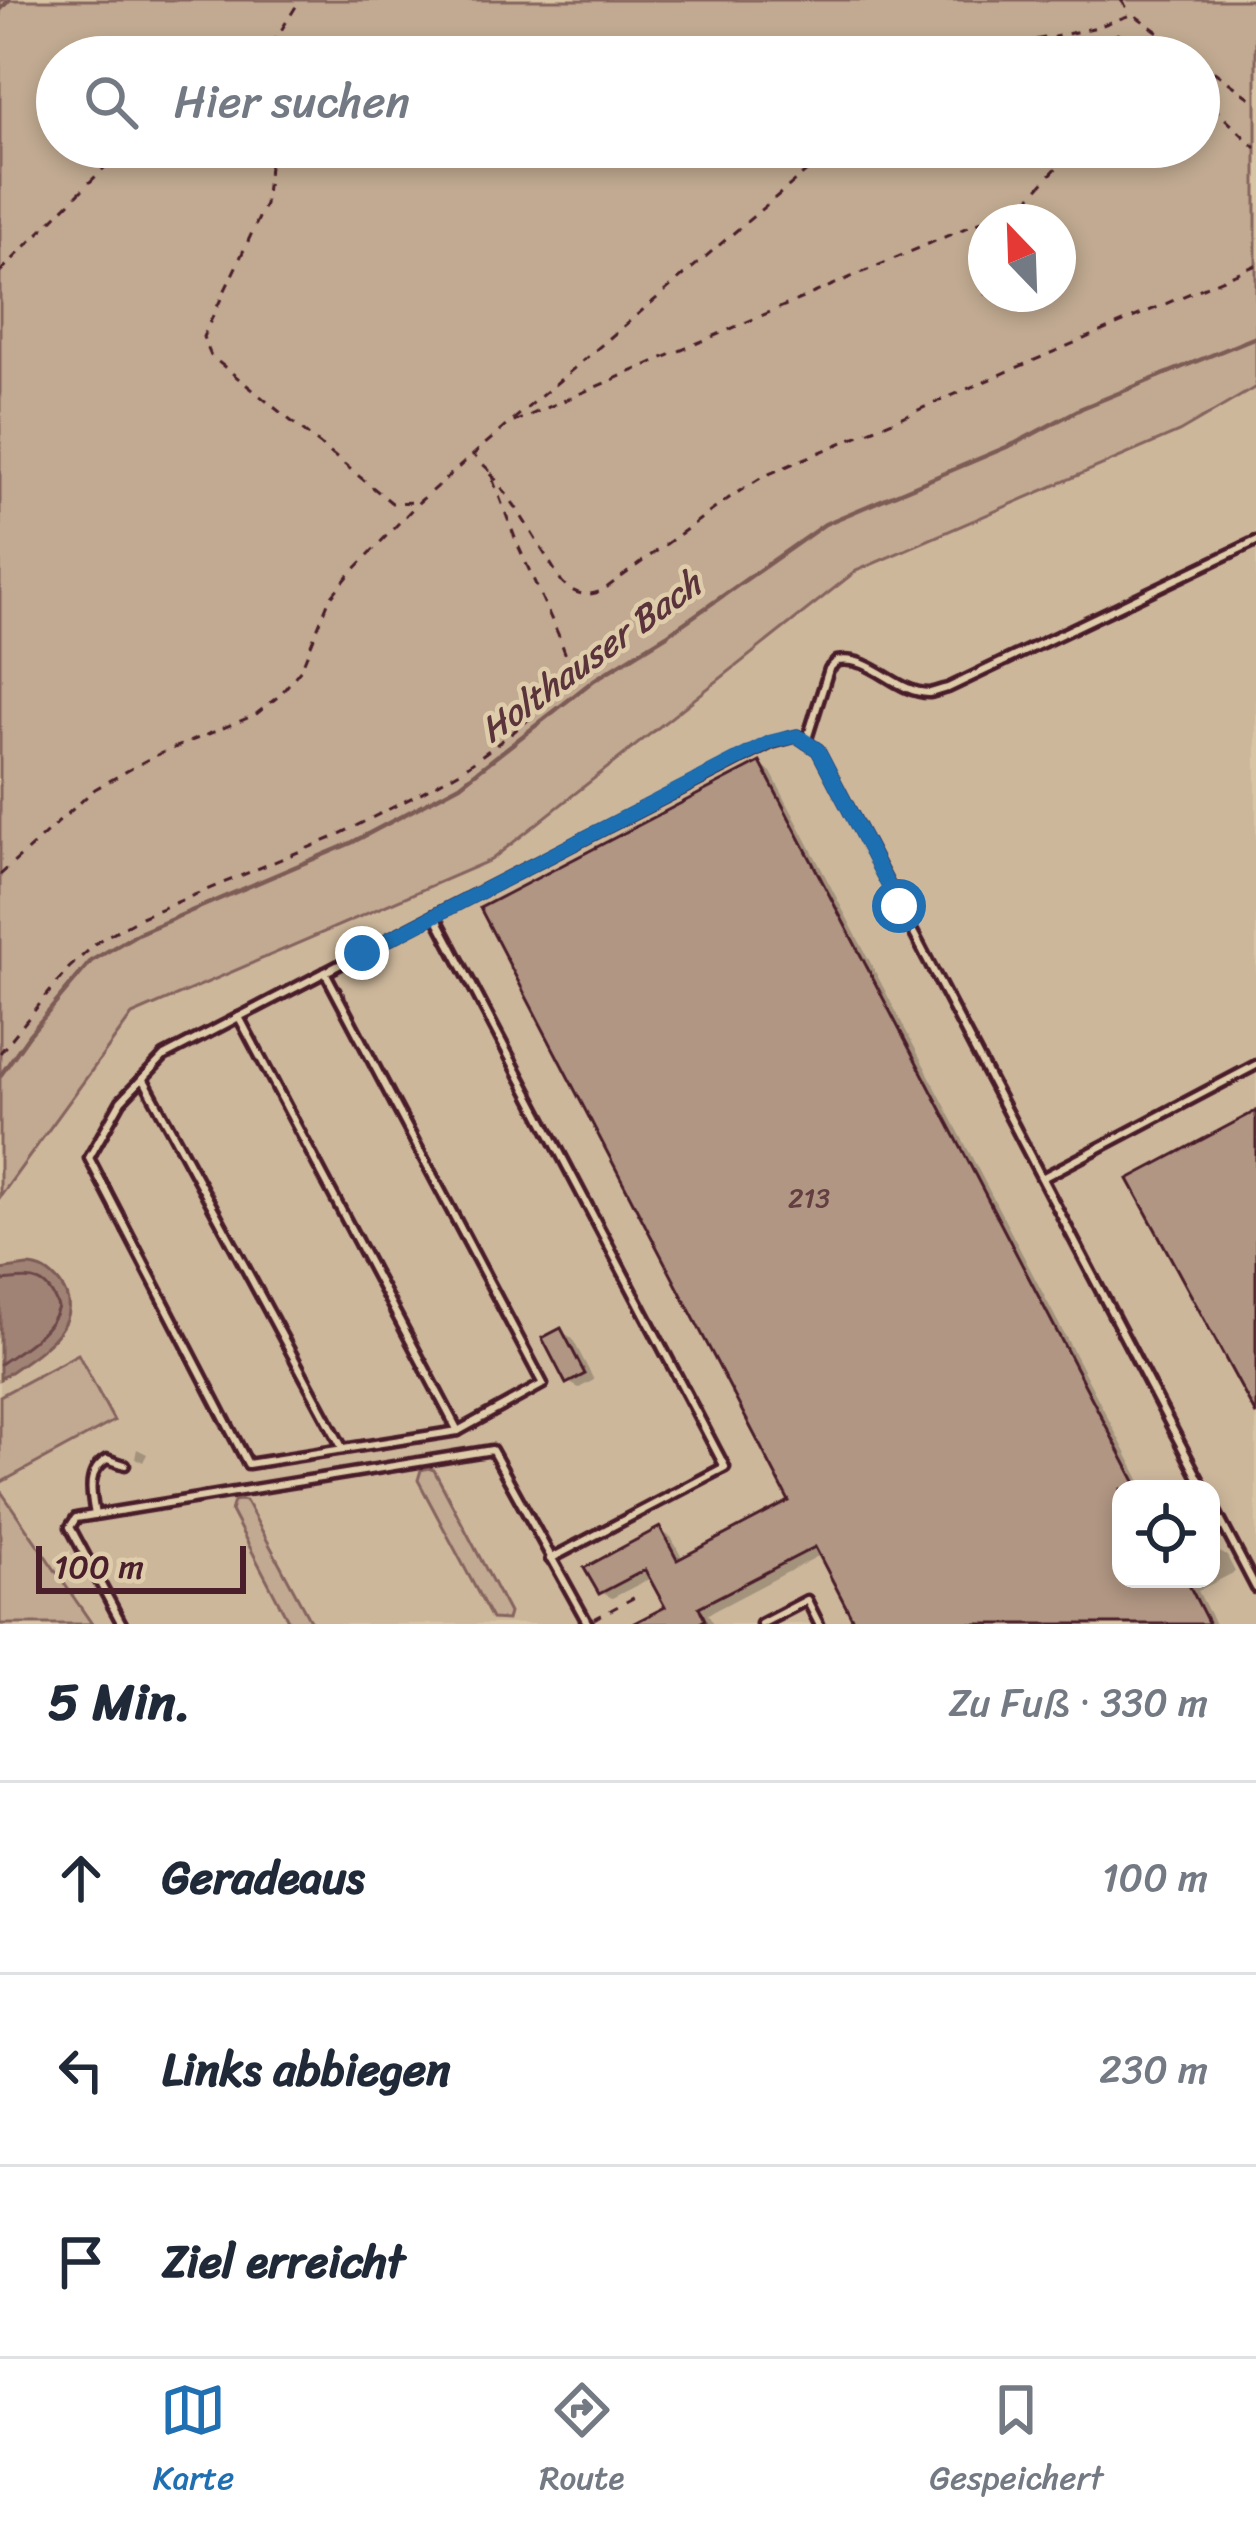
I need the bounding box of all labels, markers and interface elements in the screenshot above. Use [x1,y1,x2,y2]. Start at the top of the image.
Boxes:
search box [36,36,1220,168]
text: Hier suchen [174,62,410,142]
icon: search [78,69,144,135]
north arrow [968,204,1076,312]
water label: Holthauser Bach [465,552,718,760]
route start [872,879,926,933]
route end [335,926,389,980]
house number: 213 [788,1174,830,1222]
map controls [1112,1480,1220,1588]
button: locate [1112,1480,1220,1588]
text: 100 m [54,1538,144,1596]
scale bar [36,1540,246,1593]
text: 5 Min. [48,1657,191,1747]
text: Zu Fuß · 330 m [948,1668,1208,1737]
text: Geradeaus [162,1838,365,1918]
text: 100 m [1102,1843,1208,1912]
icon: ahead [48,1845,114,1911]
text: Links abbiegen [162,2030,451,2110]
text: 230 m [1099,2035,1208,2104]
icon: left [48,2037,114,2103]
text: Ziel erreicht [162,2222,405,2302]
icon: arrive [48,2229,114,2295]
tab: Karte [153,2377,234,2507]
tab: Route [539,2377,624,2507]
tab: Gespeichert [930,2377,1103,2507]

